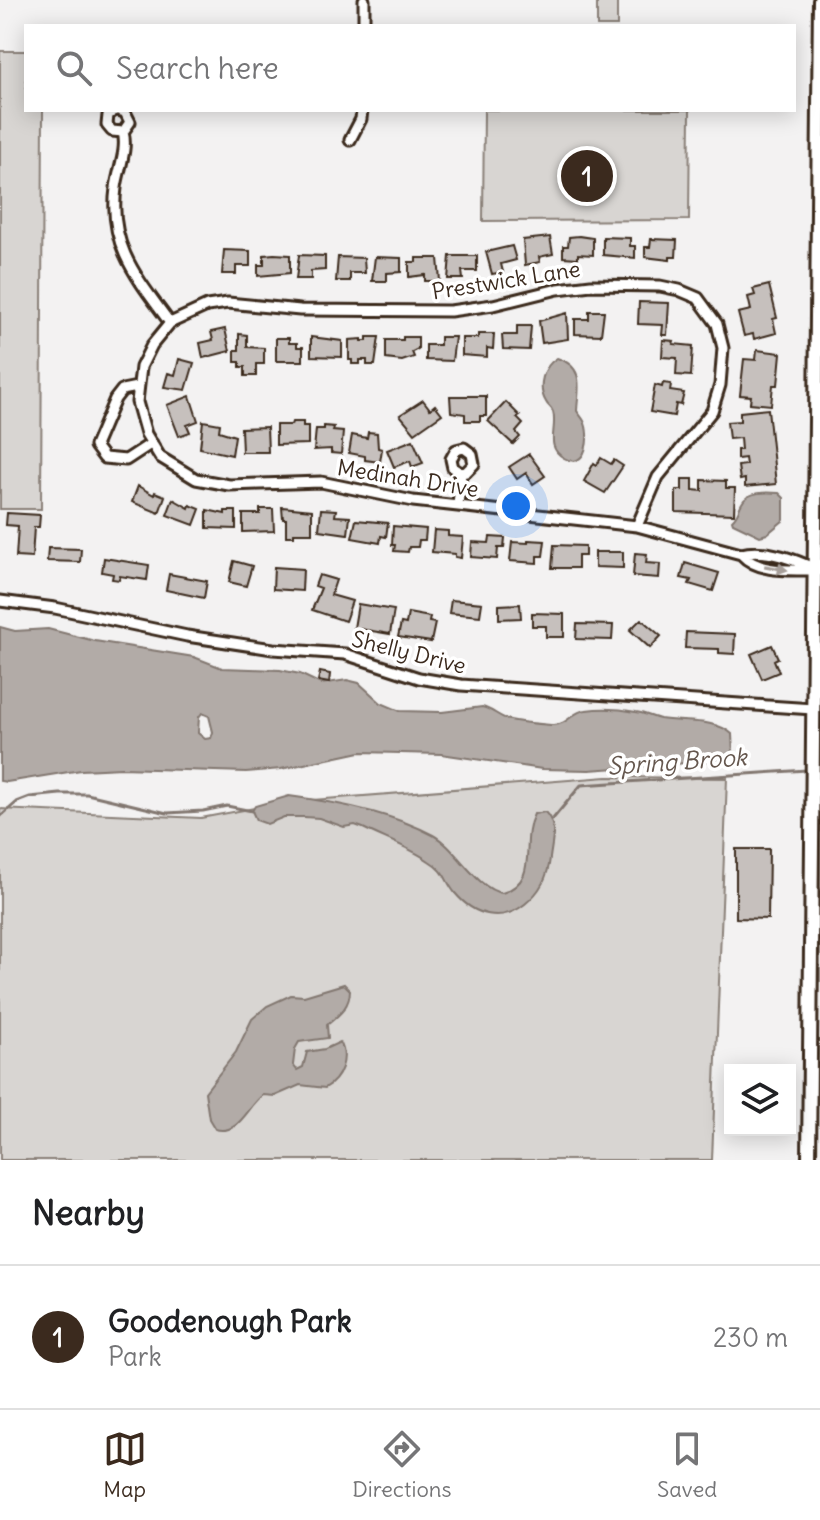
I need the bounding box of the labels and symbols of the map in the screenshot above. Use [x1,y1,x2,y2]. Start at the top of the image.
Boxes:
pin: 1 [561,146,613,206]
street label: Prestwick Lane [430,254,582,306]
street label: Medinah Drive [335,453,481,503]
your location [496,486,536,526]
one-way arrow [764,562,789,575]
street label: Shelly Drive [349,624,469,680]
water label: Spring Brook [606,741,749,781]

